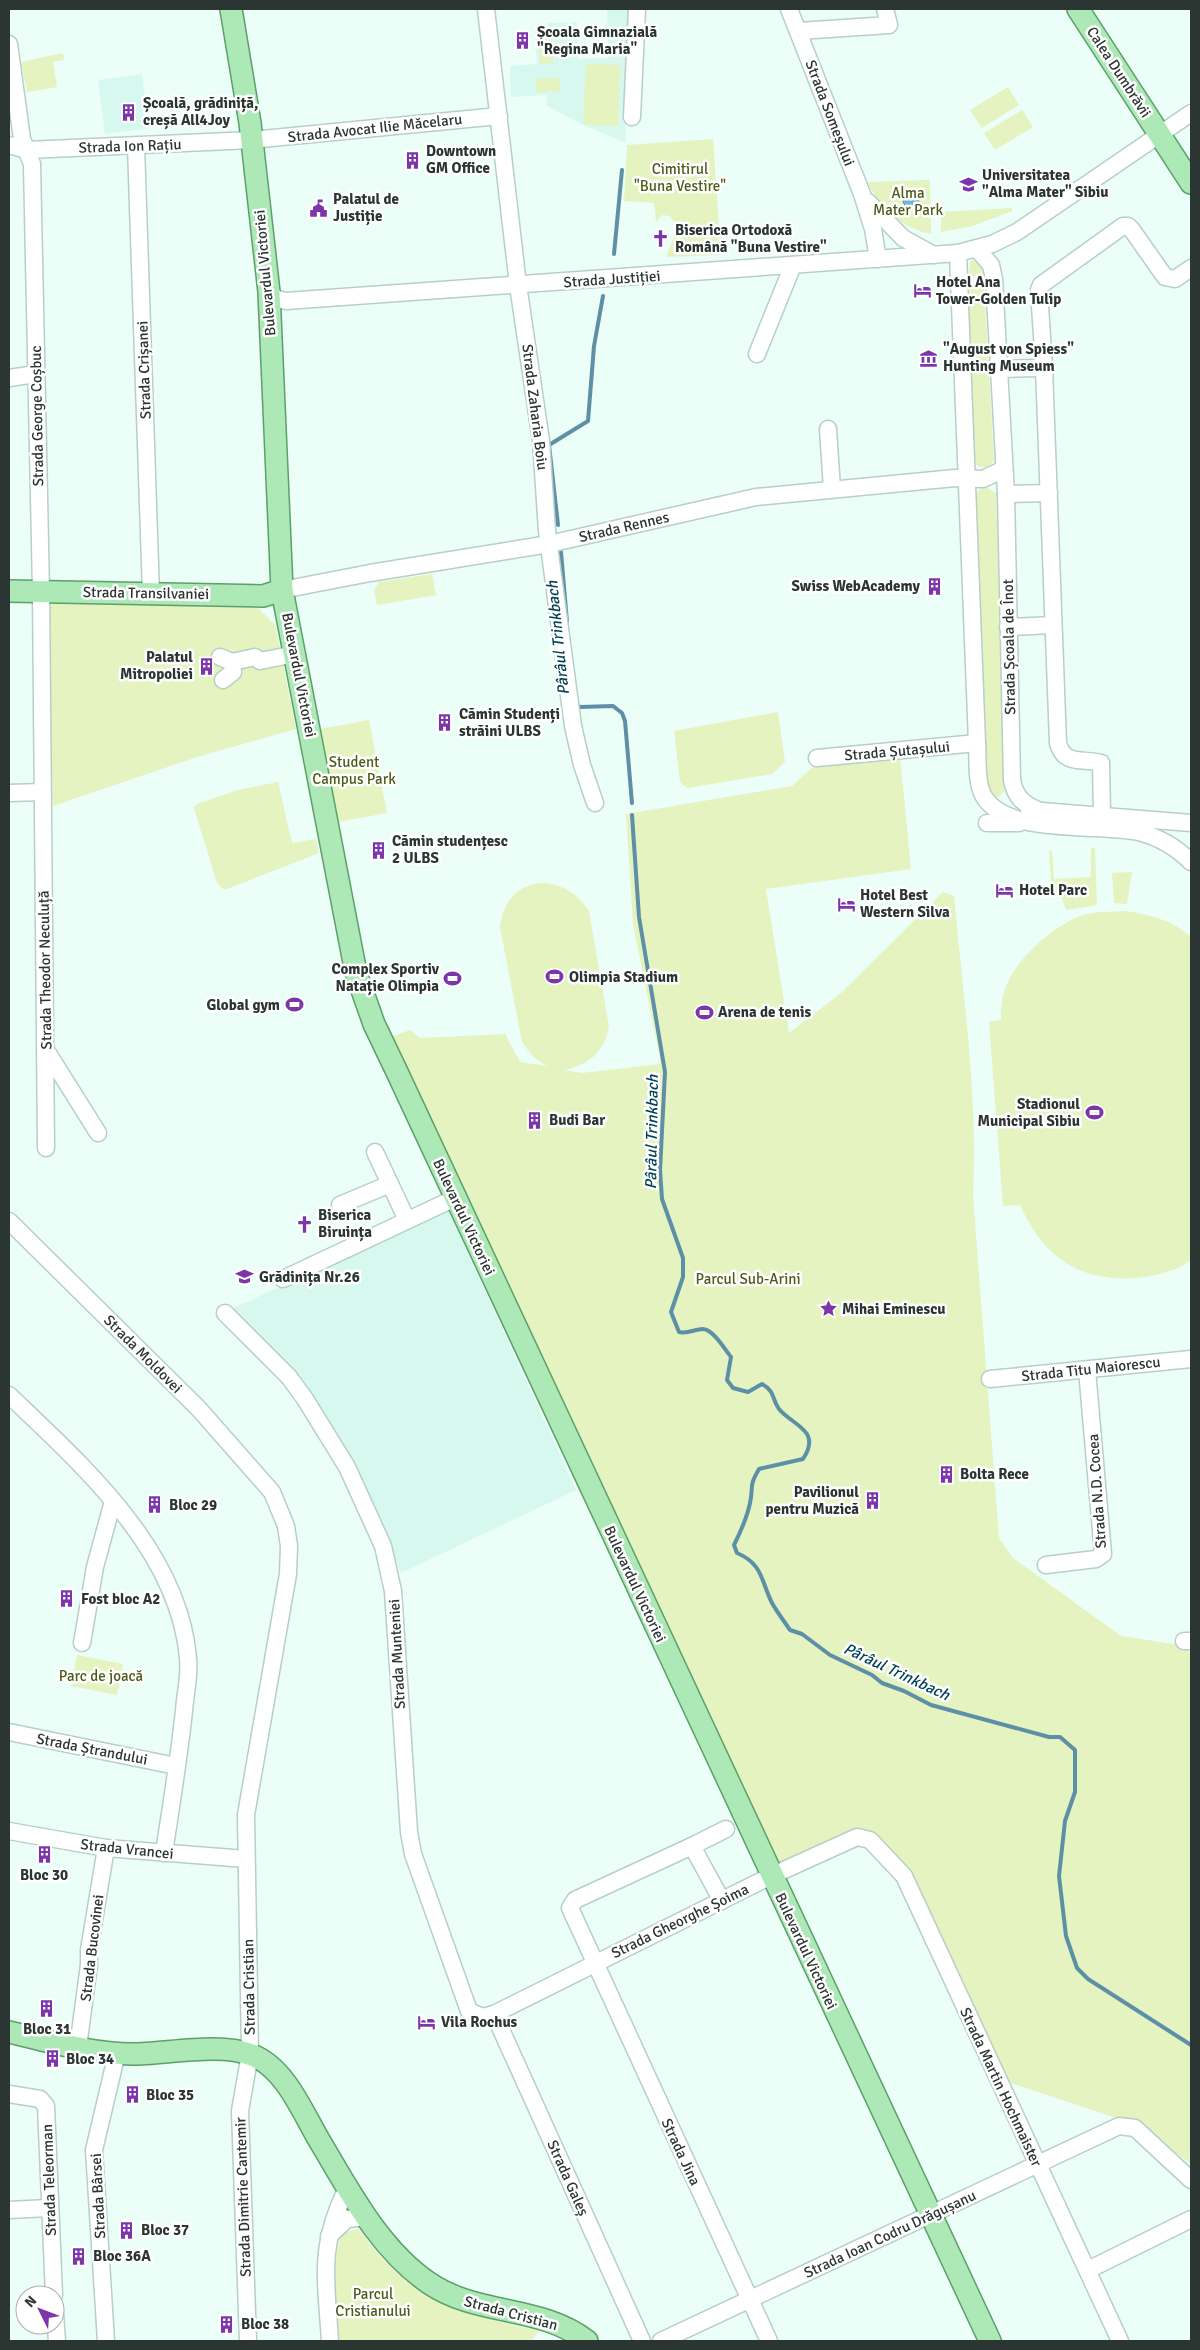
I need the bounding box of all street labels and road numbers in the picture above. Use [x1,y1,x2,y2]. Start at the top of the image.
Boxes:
street label: Calea Dumbrăvii [1083,23,1155,121]
street label: Strada Someșului [801,57,859,169]
street label: Strada Avocat Ilie Măcelaru [287,110,463,146]
street label: Strada Ion Rațiu [78,135,182,158]
street label: Bulevardul Victoriei [251,209,279,337]
street label: Strada Justiției [563,267,661,292]
street label: Strada Crișanei [133,321,155,419]
street label: Strada Zaharia Boiu [518,343,552,471]
street label: Strada George Coșbuc [27,345,47,487]
street label: Strada Rennes [577,508,671,546]
street label: Strada Școala de Înot [999,579,1019,715]
street label: Strada Transilvaniei [83,583,209,603]
street label: Bulevardul Victoriei [278,611,320,739]
street label: Strada Șutașului [843,737,951,765]
street label: Strada Theodor Neculuță [35,890,56,1050]
street label: Bulevardul Victoriei [429,1156,499,1278]
street label: Strada Moldovei [100,1311,186,1397]
street label: Strada Titu Maiorescu [1021,1353,1161,1385]
street label: Strada N.D. Cocea [1084,1433,1110,1549]
street label: Bulevardul Victoriei [600,1523,670,1645]
street label: Strada Munteniei [385,1598,409,1710]
street label: Strada Ștrandului [35,1729,149,1769]
street label: Strada Vrancei [80,1835,174,1863]
street label: Strada Gheorghe Șoima [608,1880,752,1962]
street label: Bulevardul Victoriei [771,1890,841,2012]
street label: Strada Bucovinei [77,1893,107,2003]
street label: Strada Cristian [239,1939,259,2035]
street label: Strada Martin Hochmaister [956,2005,1046,2170]
street label: Strada Dimitrie Cantemir [231,2116,255,2277]
street label: Strada Jina [658,2116,704,2188]
street label: Strada Teleorman [38,2124,60,2236]
street label: Strada Galeș [543,2137,593,2219]
street label: Strada Bârsei [87,2153,109,2239]
street label: Strada Ioan Codru Drăgușanu [801,2186,979,2282]
street label: Strada Cristian [462,2292,560,2334]

